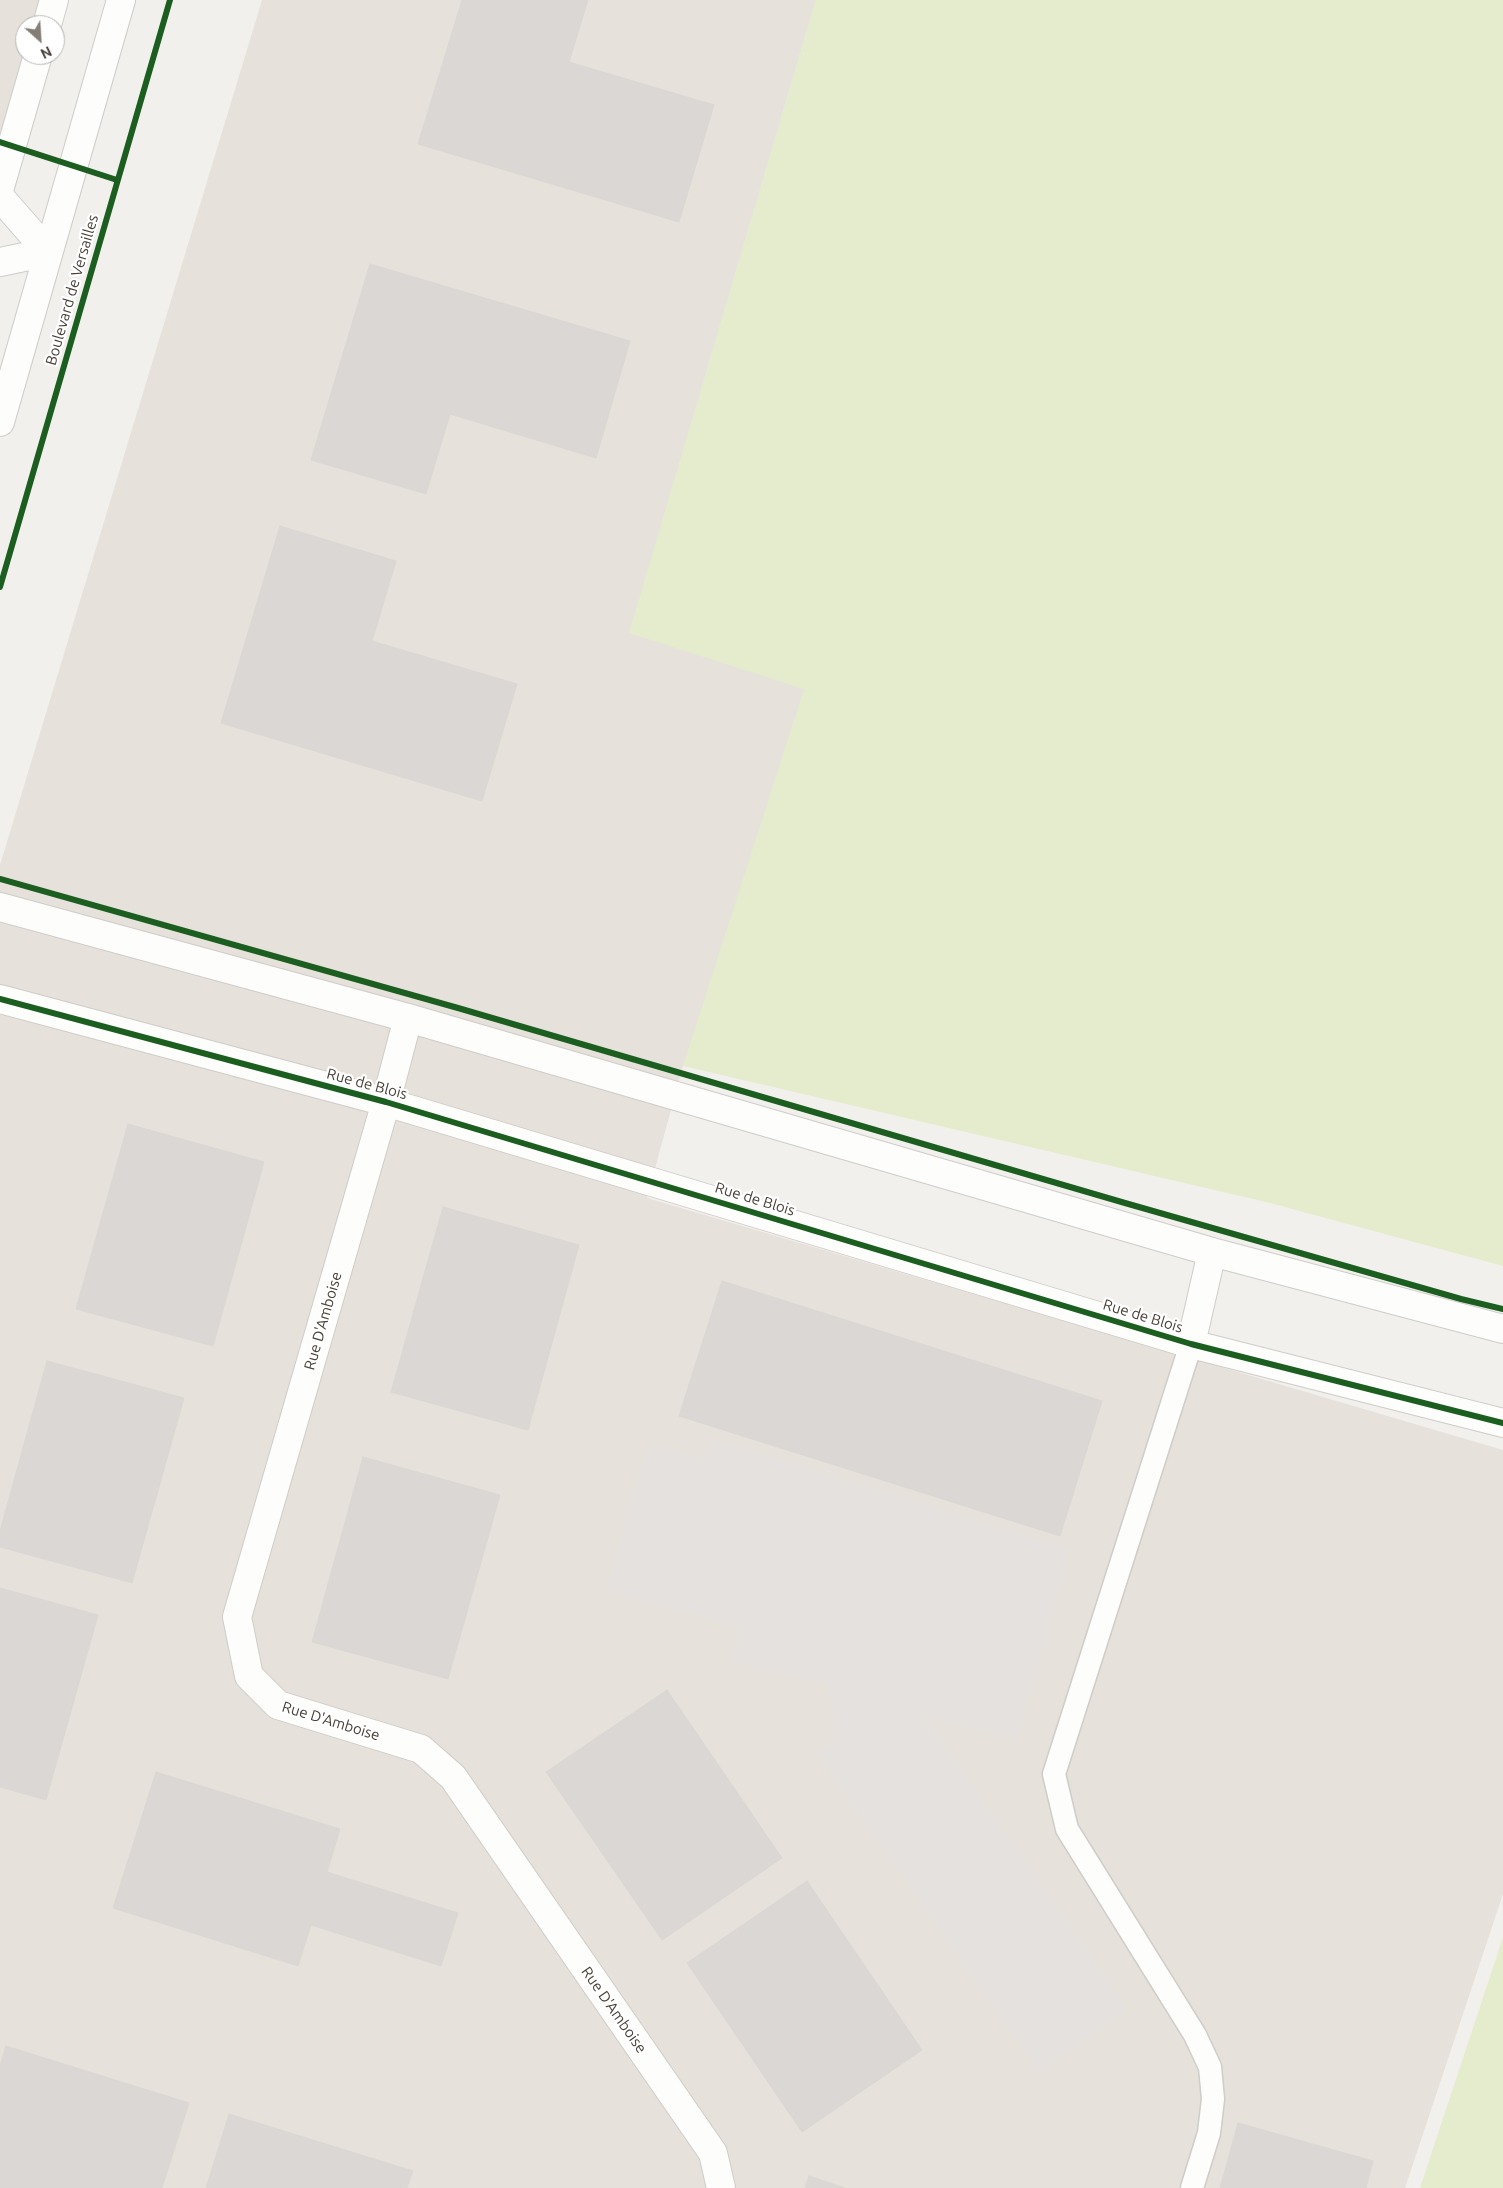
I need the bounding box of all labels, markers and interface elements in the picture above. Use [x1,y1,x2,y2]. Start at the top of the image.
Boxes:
north arrow [15,15,65,65]
text: N [38,43,54,62]
street label: Boulevard de Versailles [42,213,102,367]
street label: Rue de Blois [325,1065,409,1103]
street label: Rue de Blois [713,1178,797,1220]
street label: Rue D'Amboise [300,1270,346,1372]
street label: Rue de Blois [1101,1295,1185,1337]
street label: Rue D'Amboise [280,1698,382,1744]
street label: Rue D'Amboise [578,1963,650,2057]

